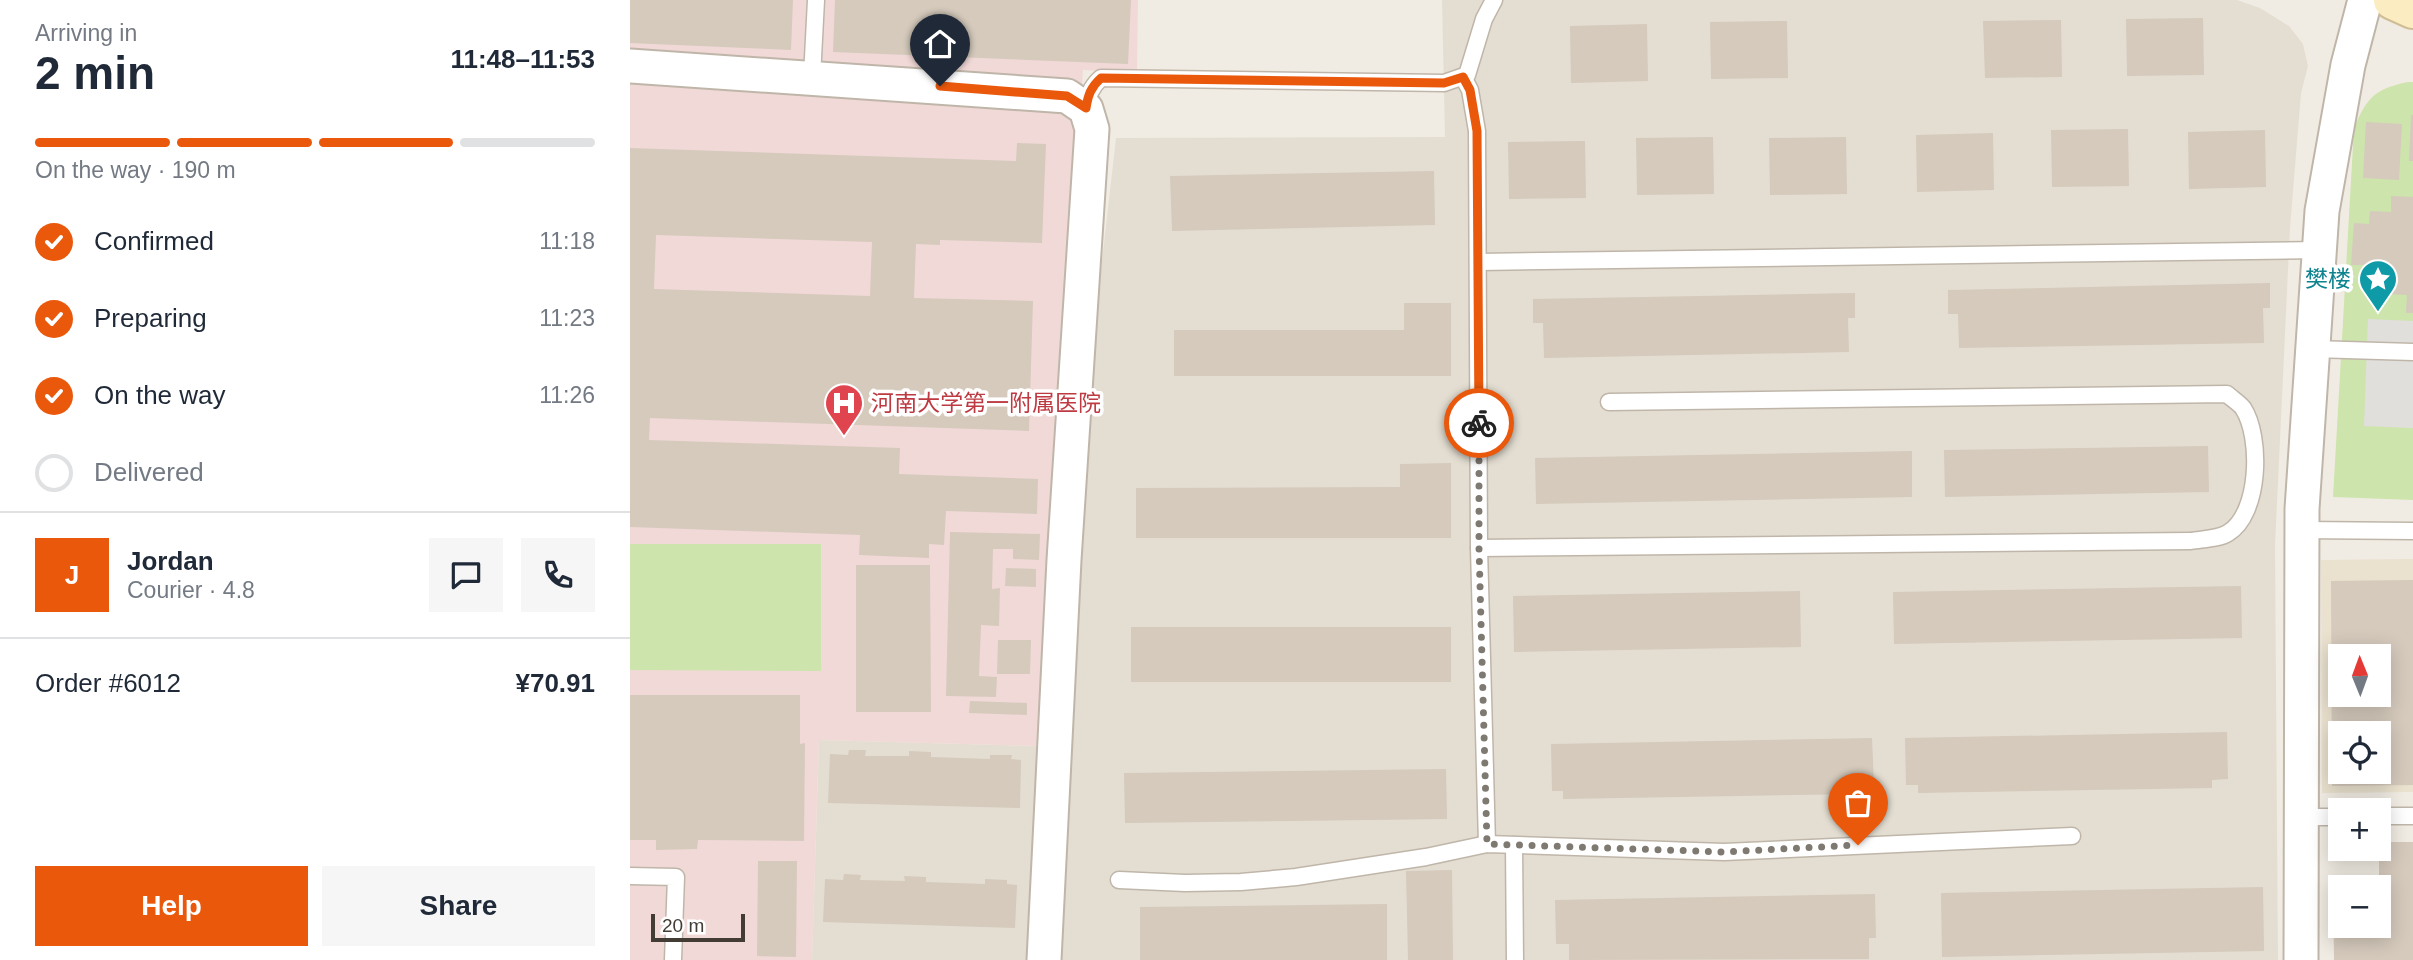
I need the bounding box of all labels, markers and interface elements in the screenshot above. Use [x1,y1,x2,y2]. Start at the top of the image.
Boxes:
pin [910,14,970,86]
text: Arriving in [35,20,137,46]
icon: home [921,25,959,63]
text: 11:48–11:53 [450,44,595,74]
text: 2 min [35,47,155,99]
text: On the way · 190 m [35,157,236,183]
icon: check [35,223,73,261]
text: Confirmed [94,226,214,256]
text: 11:18 [539,228,595,254]
place icon: 樊楼 [2357,258,2399,313]
place label: 樊楼 [2305,266,2351,292]
icon: check [35,300,73,338]
text: Preparing [94,303,207,333]
text: 11:23 [539,305,595,331]
icon: check [35,377,73,415]
text: On the way [94,380,226,410]
text: 11:26 [539,382,595,408]
hospital icon: 河南大学第一附属医院 [823,382,865,437]
courier [1444,388,1514,458]
place label: 河南大学第一附属医院 [871,390,1101,416]
icon: bike [1460,404,1498,442]
text: Delivered [94,457,204,487]
button: chat [429,538,503,612]
button: phone [521,538,595,612]
text: Jordan [127,546,214,576]
text: J [65,560,79,590]
text: Courier · 4.8 [127,577,255,603]
north arrow [2328,644,2390,707]
map controls [2328,644,2391,938]
text: Order #6012 [35,668,181,698]
text: ¥70.91 [515,668,595,698]
button: locate [2328,721,2391,784]
pin [1828,773,1888,845]
icon: bag [1839,784,1877,822]
button: + [2328,798,2391,861]
button: Help [35,866,308,946]
button: Share [322,866,595,946]
button: − [2328,875,2391,938]
scale bar [651,911,746,943]
text: 20 m [662,915,704,936]

